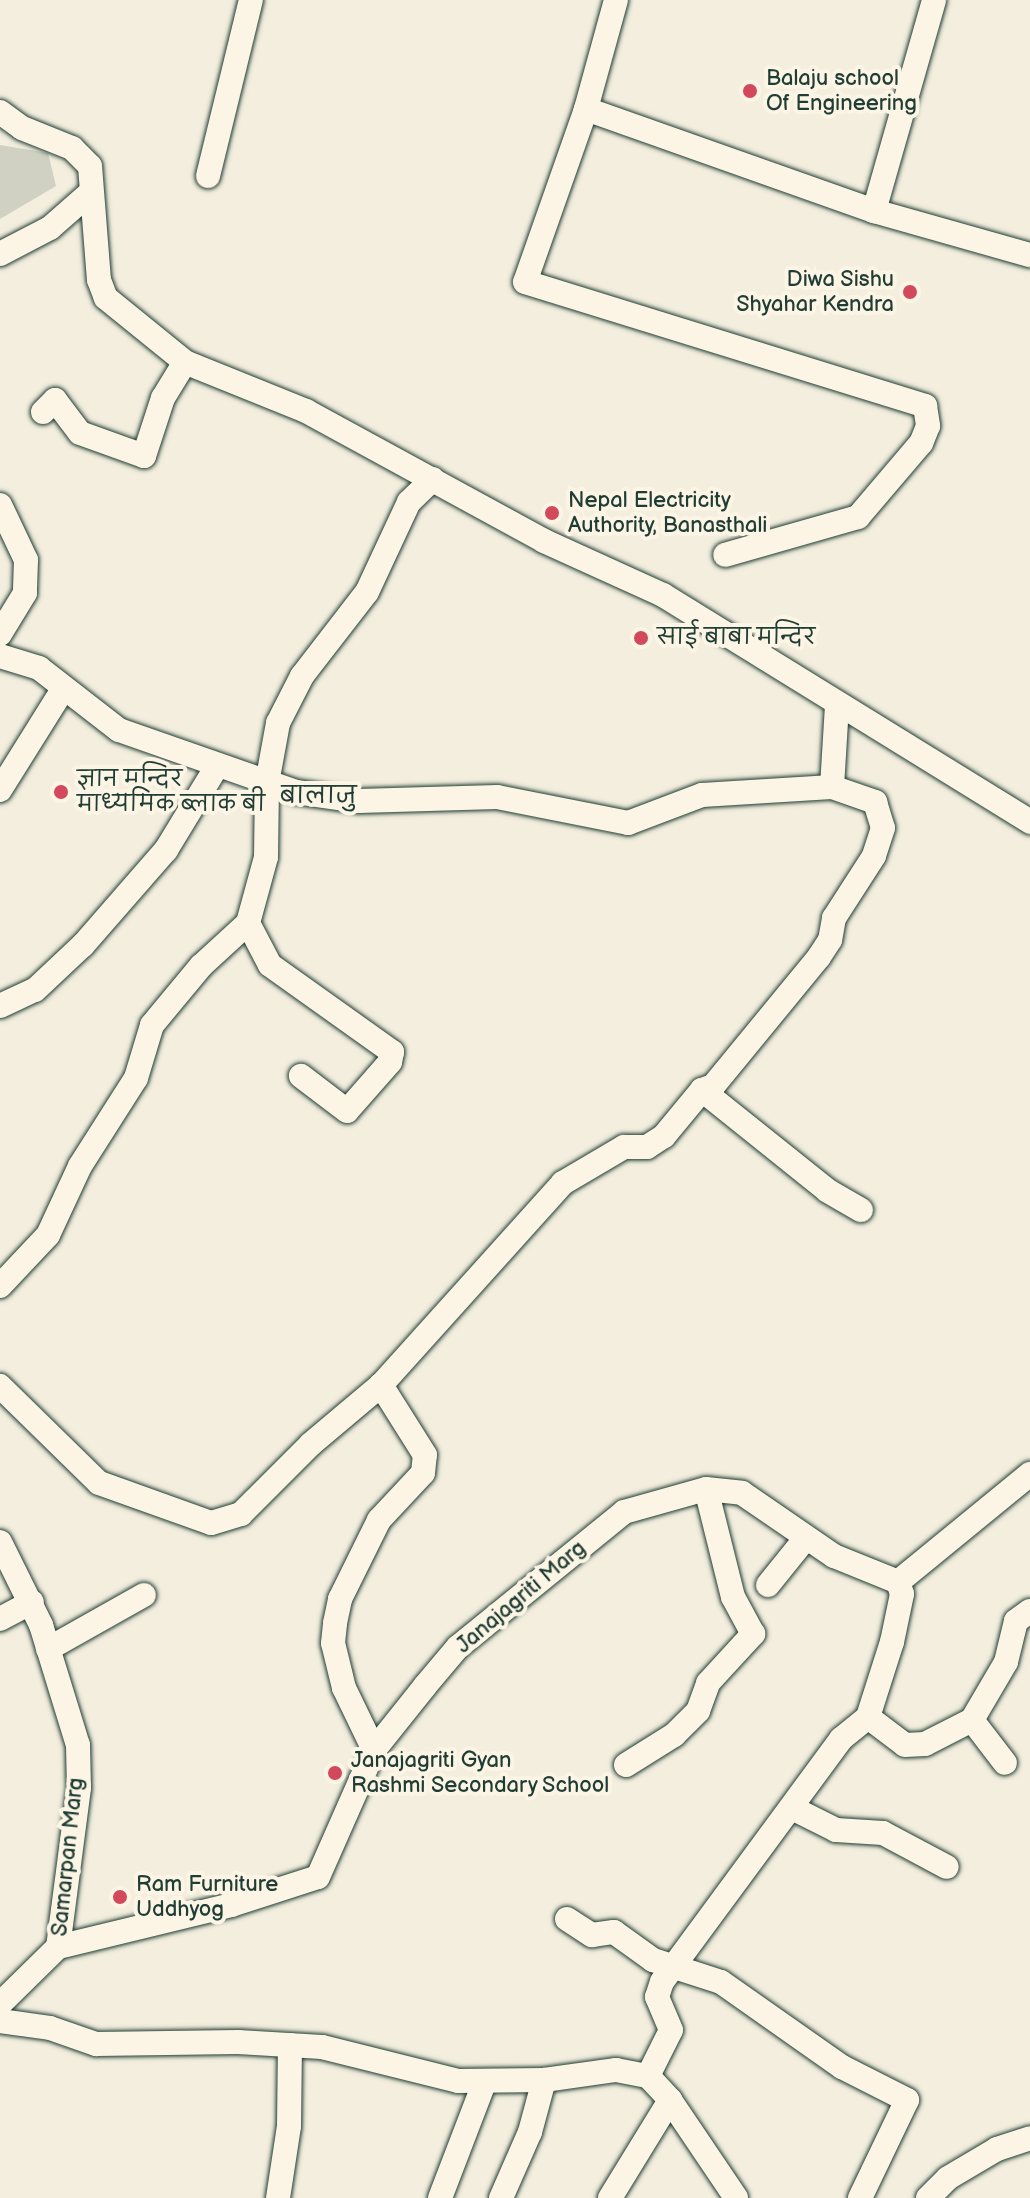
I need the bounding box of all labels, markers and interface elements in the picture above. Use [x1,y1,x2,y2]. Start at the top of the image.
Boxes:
place label: Balaju school Of Engineering [766,65,917,116]
marker: Balaju school Of Engineering [741,82,759,100]
place label: Diwa Sishu Shyahar Kendra [736,266,894,318]
marker: Diwa Sishu Shyahar Kendra [901,283,919,301]
place label: Nepal Electricity Authority, Banasthali [568,487,767,538]
marker: Nepal Electricity Authority, Banasthali [543,504,561,522]
place label: साई बाबा मन्दिर [657,625,815,651]
marker: साई बाबा मन्दिर [632,629,650,647]
place label: ज्ञान मन्दिर माध्यमिक ब्लाक बी [77,766,265,818]
district label: बालाजु [280,782,356,810]
marker: ज्ञान मन्दिर माध्यमिक ब्लाक बी [52,783,70,801]
street label: Janajagriti Marg [451,1535,591,1659]
place label: Janajagriti Gyan Rashmi Secondary School [351,1747,611,1798]
marker: Janajagriti Gyan Rashmi Secondary School [326,1764,344,1782]
street label: Samarpan Marg [47,1776,89,1938]
place label: Ram Furniture Uddhyog [136,1871,278,1922]
marker: Ram Furniture Uddhyog [111,1888,129,1906]

